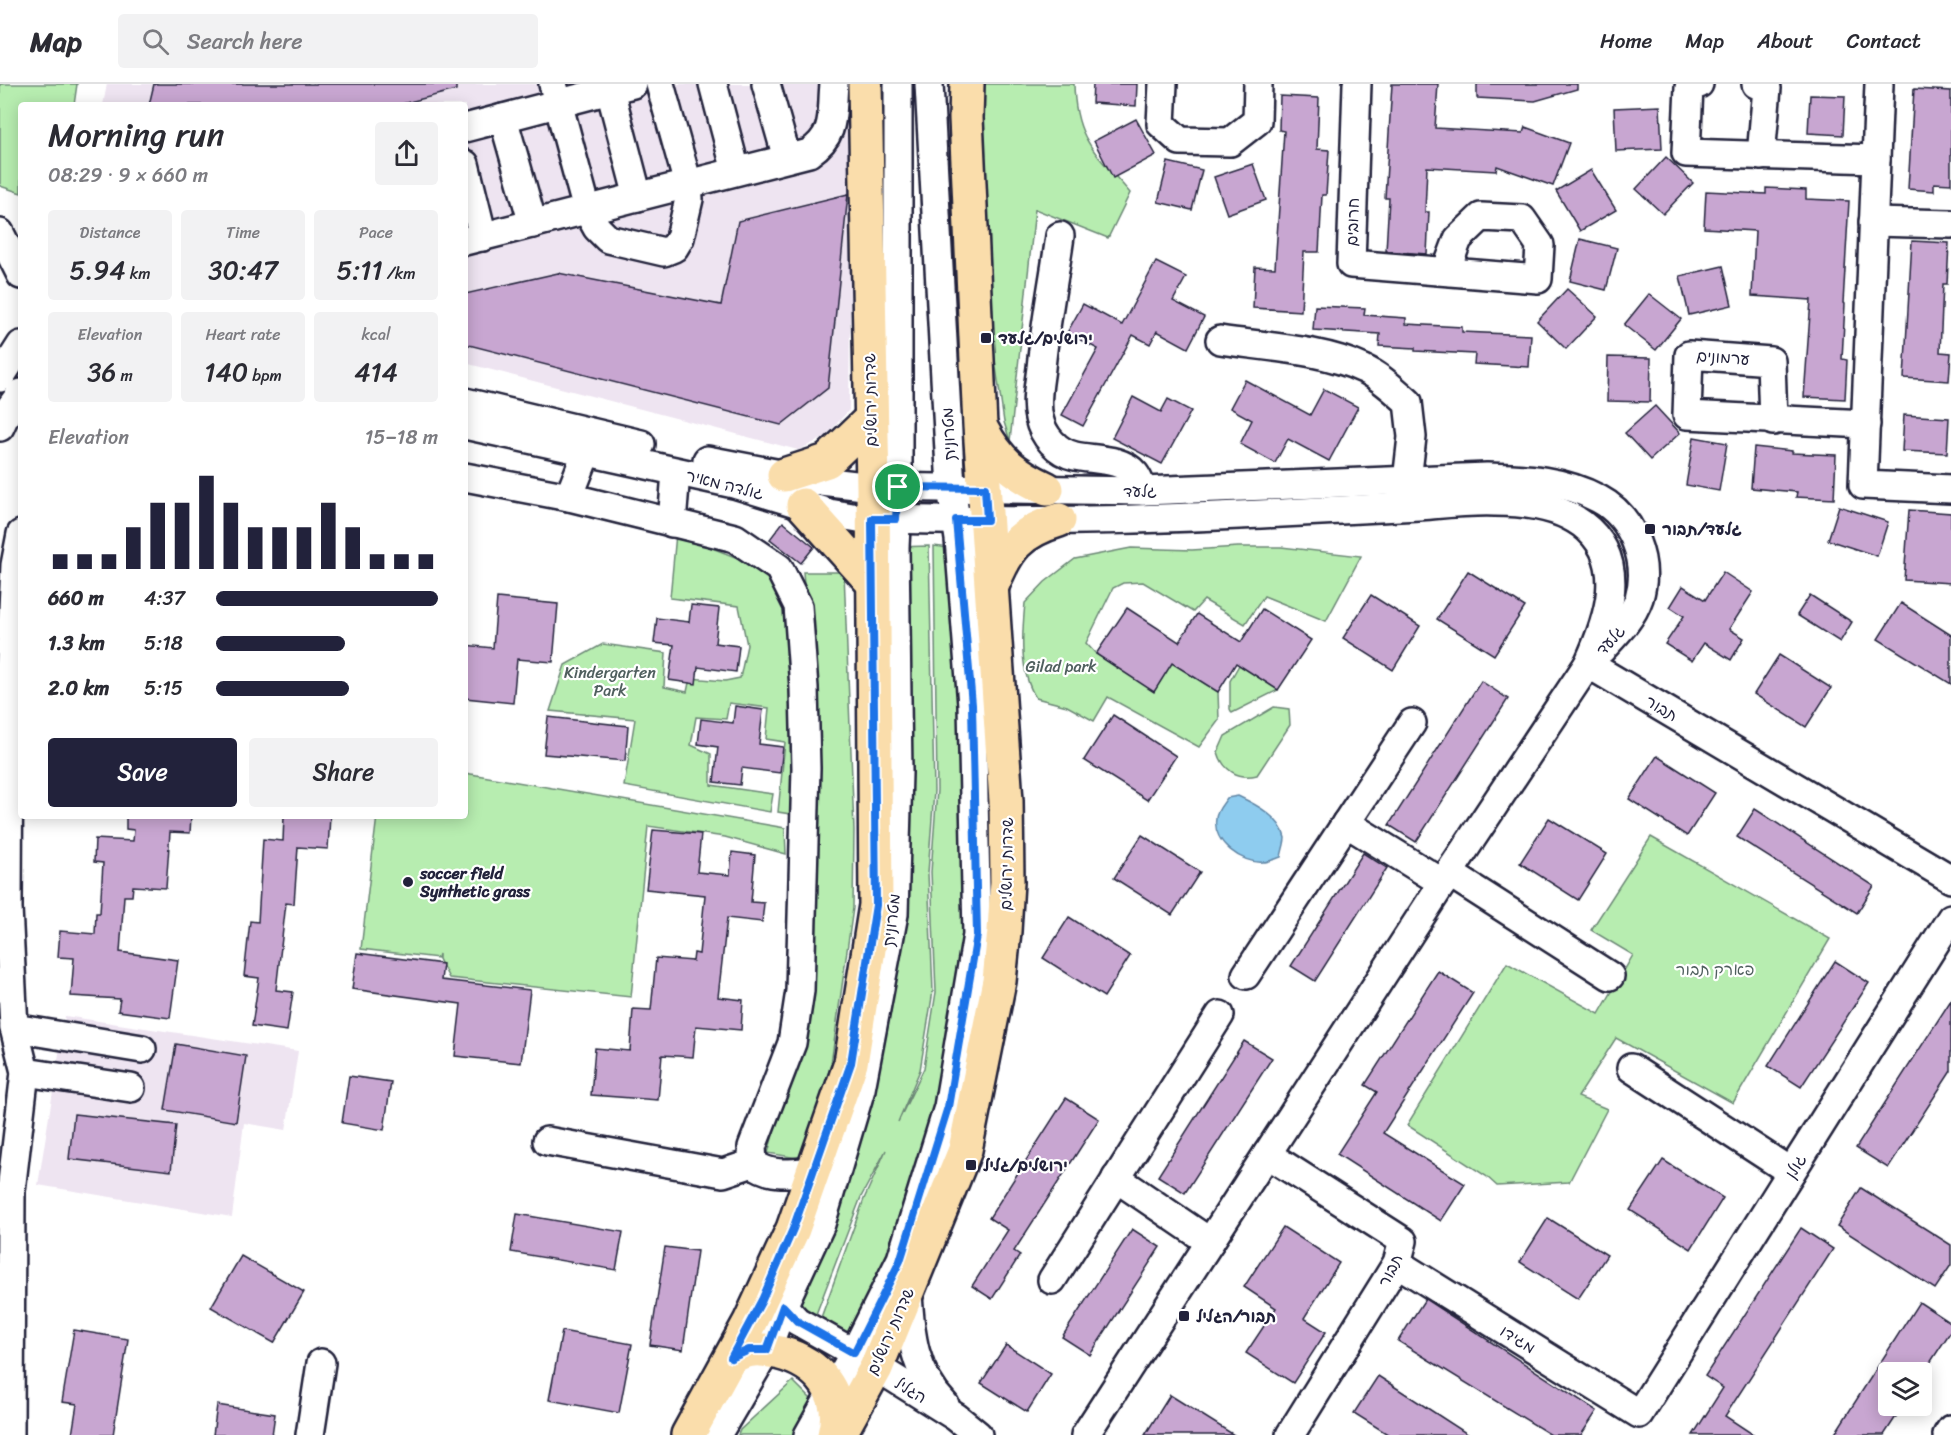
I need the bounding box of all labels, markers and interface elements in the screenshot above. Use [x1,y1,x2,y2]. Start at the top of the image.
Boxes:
search box [118,14,538,68]
text: Map [30,17,82,66]
text: Search here [187,22,303,61]
text: Home [1600,22,1652,60]
text: Map [1685,22,1724,60]
text: About [1757,22,1814,60]
text: Contact [1847,22,1921,60]
icon: search [139,25,172,58]
text: Morning run [48,106,224,164]
button: share [375,122,438,185]
text: 08:29 · 9 × 660 m [48,158,208,193]
street label: חרובים [1337,197,1368,247]
text: Distance [80,218,140,247]
text: Time [226,218,260,247]
text: Pace [359,218,393,247]
text: 5.94 [70,247,126,293]
text: 30:47 [208,247,278,293]
text: 5:11 [337,247,383,293]
text: km [126,259,150,288]
text: /km [383,259,415,288]
text: Elevation [78,320,142,349]
text: Heart rate [205,320,281,349]
text: kcal [361,320,391,349]
place label: ירושלים/גלעד [998,324,1093,353]
marker: ירושלים/גלעד [979,331,993,345]
street label: ערמונים [1695,341,1750,374]
text: 36 [87,349,116,395]
text: 140 [204,349,248,395]
text: 414 [354,349,398,395]
street label: שדרות ירושלים [855,353,886,447]
text: m [116,361,133,390]
text: bpm [248,361,282,390]
street label: מטרונית [933,407,964,461]
text: Elevation [48,420,129,455]
text: 15–18 m [365,420,438,455]
street label: גולדה מאיר [683,461,767,508]
pin [872,461,923,512]
icon: arrive [881,470,914,503]
street label: גלעד [1123,477,1157,506]
place label: גלעד/תבור [1662,515,1742,544]
marker: גלעד/תבור [1643,522,1657,536]
text: 660 m [48,581,104,616]
text: 4:37 [144,581,185,616]
street label: גלעד [1588,618,1633,663]
text: 1.3 km [48,626,105,661]
text: 5:18 [144,626,183,661]
park label: Gilad park [1025,652,1097,681]
park label: Kindergarten Park [564,658,656,705]
text: 2.0 km [48,671,109,706]
text: 5:15 [144,671,183,706]
street label: תבור [1640,687,1684,730]
button: Save [48,738,237,807]
button: Share [249,738,438,807]
street label: שדרות ירושלים [991,817,1022,911]
place label: soccer field Synthetic grass [419,859,531,906]
marker: soccer field Synthetic grass [401,875,415,889]
street label: מטרונית [874,892,909,948]
park label: פארק תבור [1676,955,1754,984]
street label: גולן [1776,1148,1814,1185]
place label: ירושלים/גליל [983,1151,1068,1180]
marker: ירושלים/גליל [964,1158,978,1172]
street label: תבור [1370,1248,1411,1292]
street label: שדרות ירושלים [858,1282,923,1380]
place label: תבור/הגליל [1196,1302,1276,1331]
marker: תבור/הגליל [1177,1309,1191,1323]
street label: מגידו [1494,1317,1541,1362]
map controls [1878,1362,1932,1416]
button: layers [1878,1362,1932,1416]
street label: הגליל [889,1369,933,1411]

